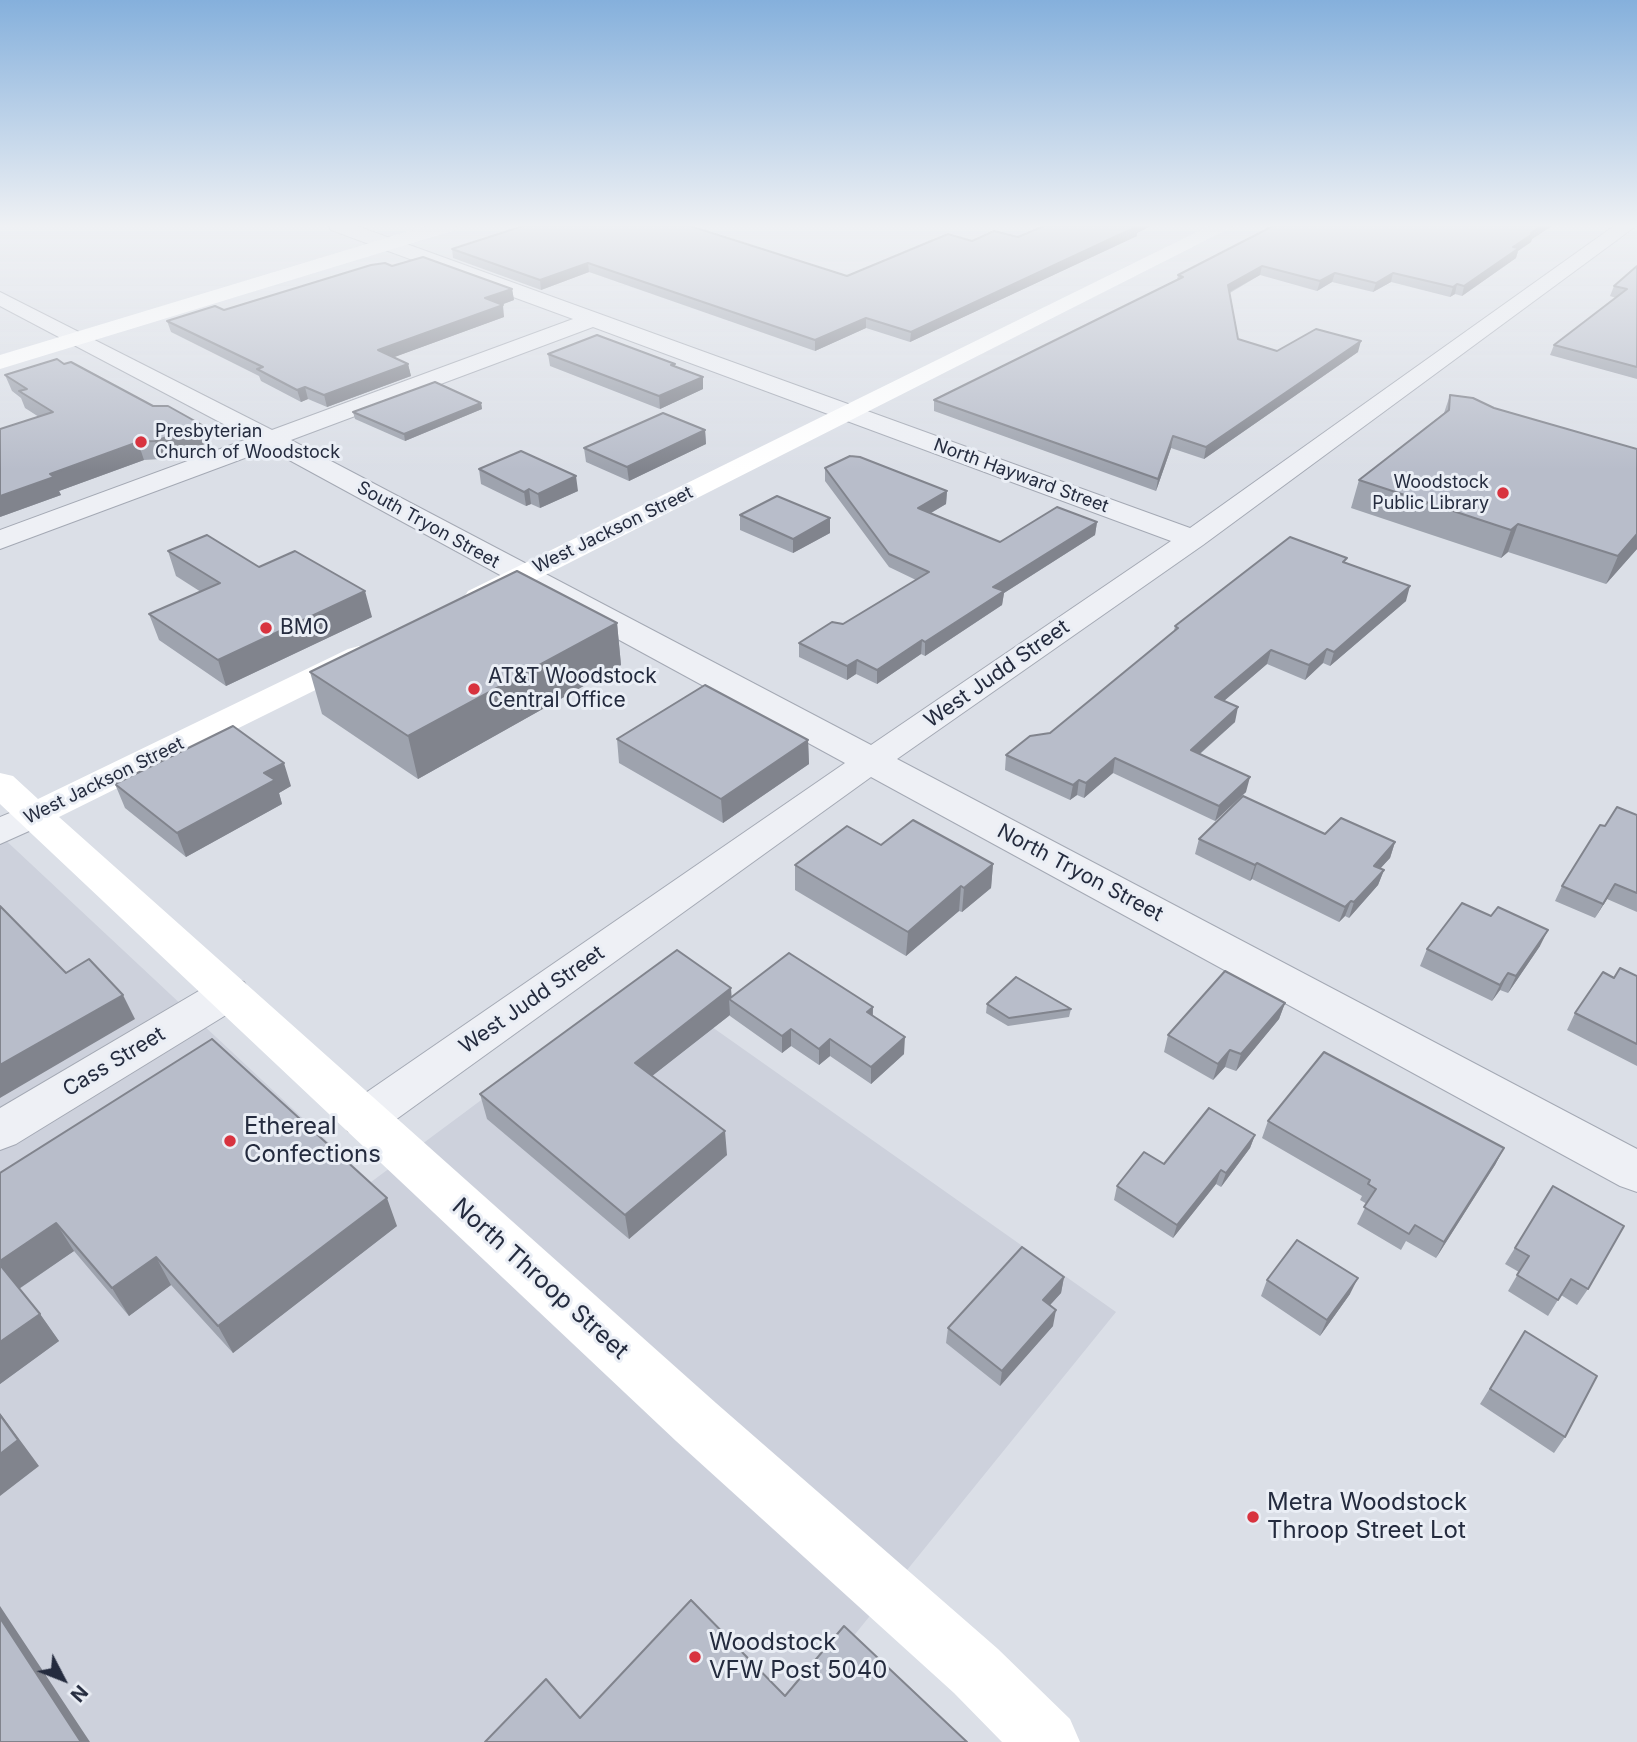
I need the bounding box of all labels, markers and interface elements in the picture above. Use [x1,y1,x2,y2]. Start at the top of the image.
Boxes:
place label: Presbyterian Church of Woodstock [155,421,340,464]
marker: Presbyterian Church of Woodstock [133,434,149,450]
street label: North Hayward Street [931,434,1111,518]
place label: Woodstock Public Library [1372,472,1489,514]
street label: South Tryon Street [353,477,503,573]
street label: West Jackson Street [530,482,696,578]
marker: Woodstock Public Library [1495,485,1511,501]
place label: BMO [280,615,329,641]
street label: West Judd Street [920,615,1074,733]
marker: BMO [258,620,274,636]
place label: AT&T Woodstock Central Office [488,664,657,714]
marker: AT&T Woodstock Central Office [466,681,482,697]
street label: West Jackson Street [21,733,187,829]
street label: North Tryon Street [993,819,1167,927]
street label: West Judd Street [455,941,609,1059]
street label: Cass Street [58,1022,170,1102]
place label: Ethereal Confections [244,1113,381,1169]
marker: Ethereal Confections [222,1133,238,1149]
street label: North Throop Street [446,1192,634,1366]
place label: Metra Woodstock Throop Street Lot [1267,1489,1467,1545]
marker: Metra Woodstock Throop Street Lot [1245,1509,1261,1525]
place label: Woodstock VFW Post 5040 [709,1629,887,1685]
north arrow [28,1644,98,1714]
marker: Woodstock VFW Post 5040 [687,1649,703,1665]
text: N [66,1680,92,1706]

